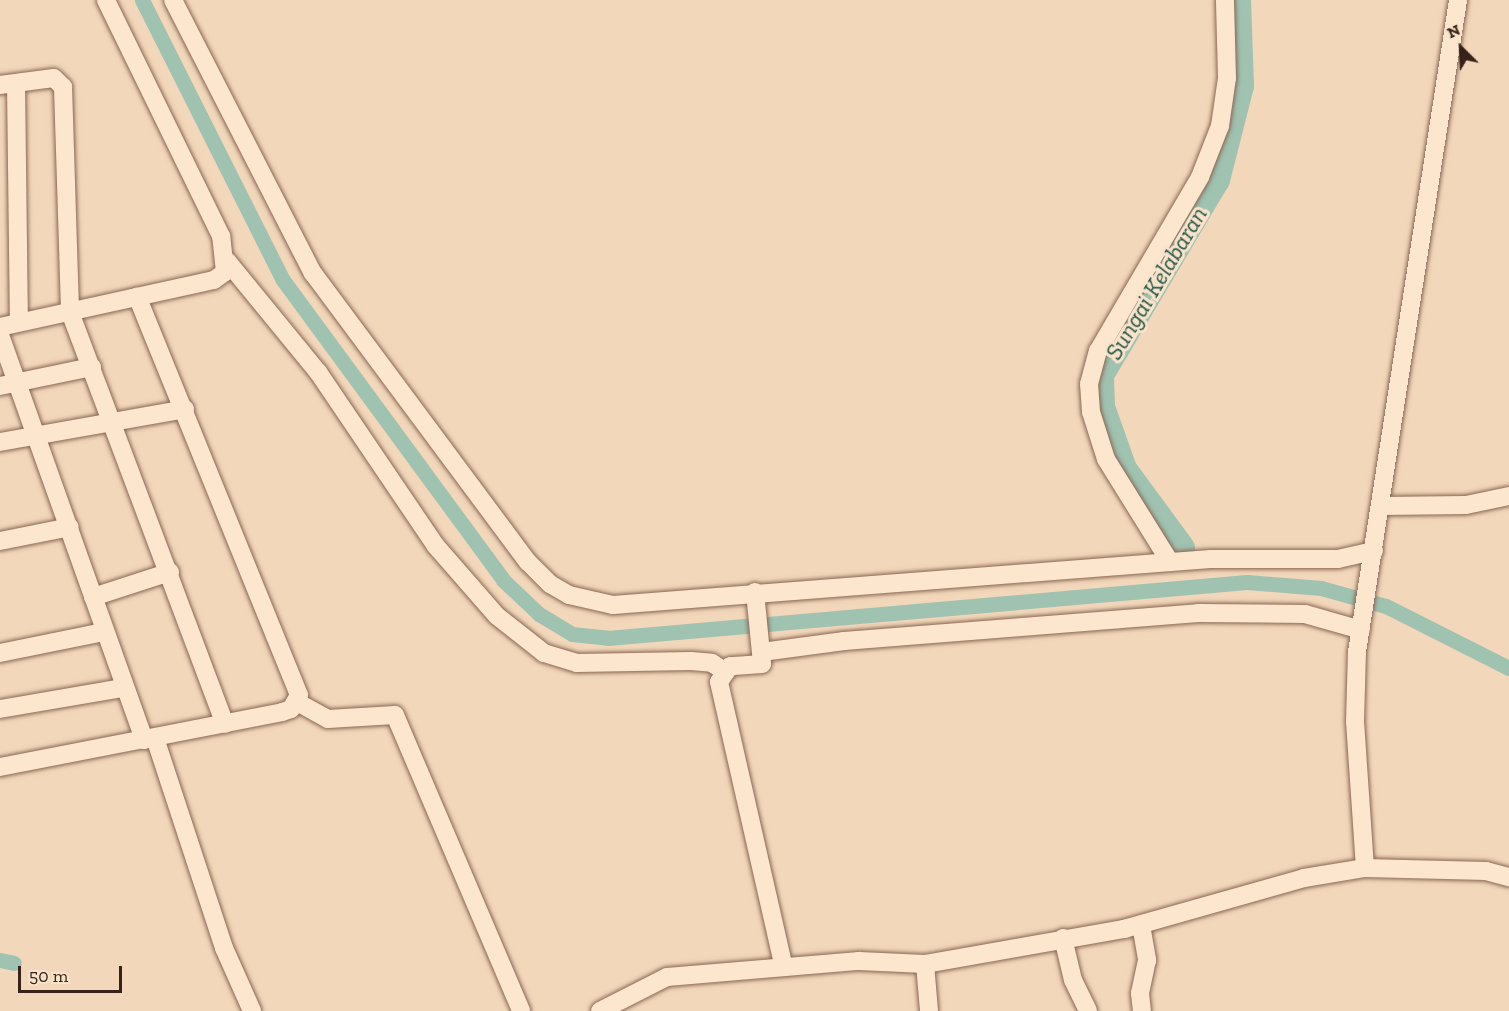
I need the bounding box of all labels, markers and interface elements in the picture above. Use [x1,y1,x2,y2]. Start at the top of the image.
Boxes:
north arrow [1431,18,1491,78]
text: N [1444,20,1463,42]
water label: Sungai Kelabaran [1099,201,1213,365]
scale bar [21,954,124,992]
text: 50 m [29,965,68,987]

